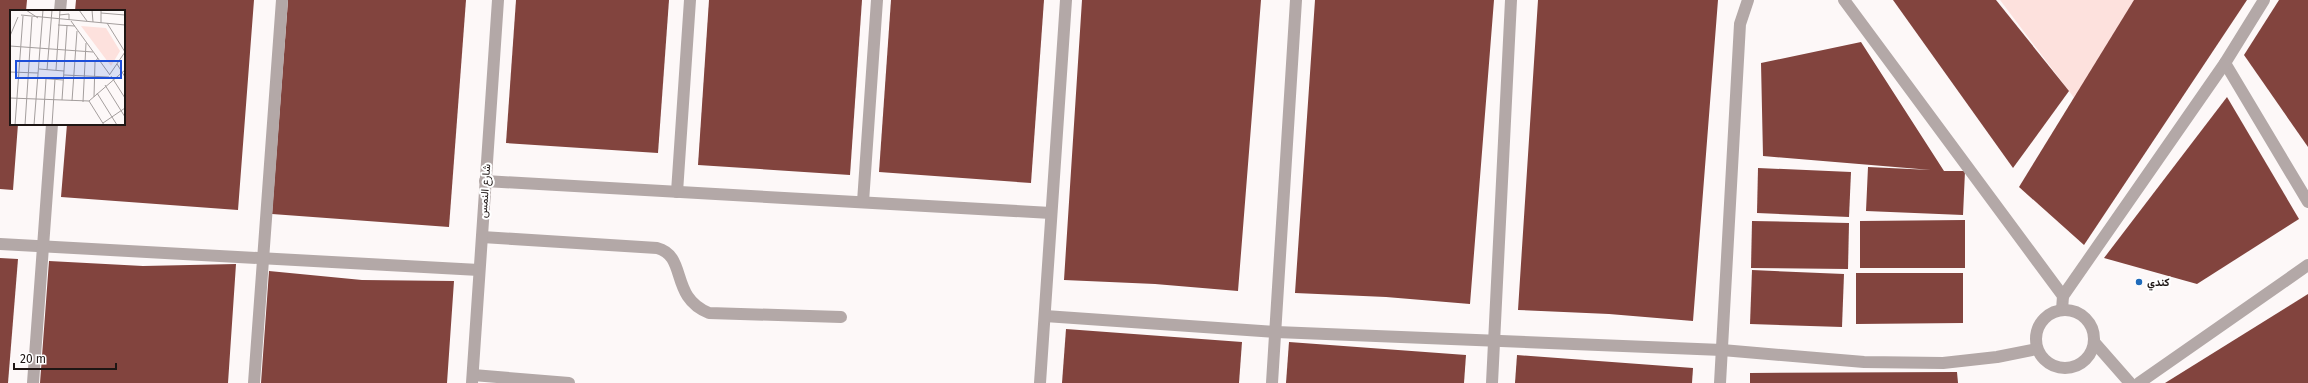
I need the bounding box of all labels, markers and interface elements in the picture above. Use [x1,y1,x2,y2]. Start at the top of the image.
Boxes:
inset map [10,10,125,125]
street label: شارع النمس [477,163,494,219]
place label: كندي [2147,276,2170,291]
marker: كندي [2134,277,2144,287]
scale bar [14,345,116,371]
text: 20 m [20,352,46,366]

